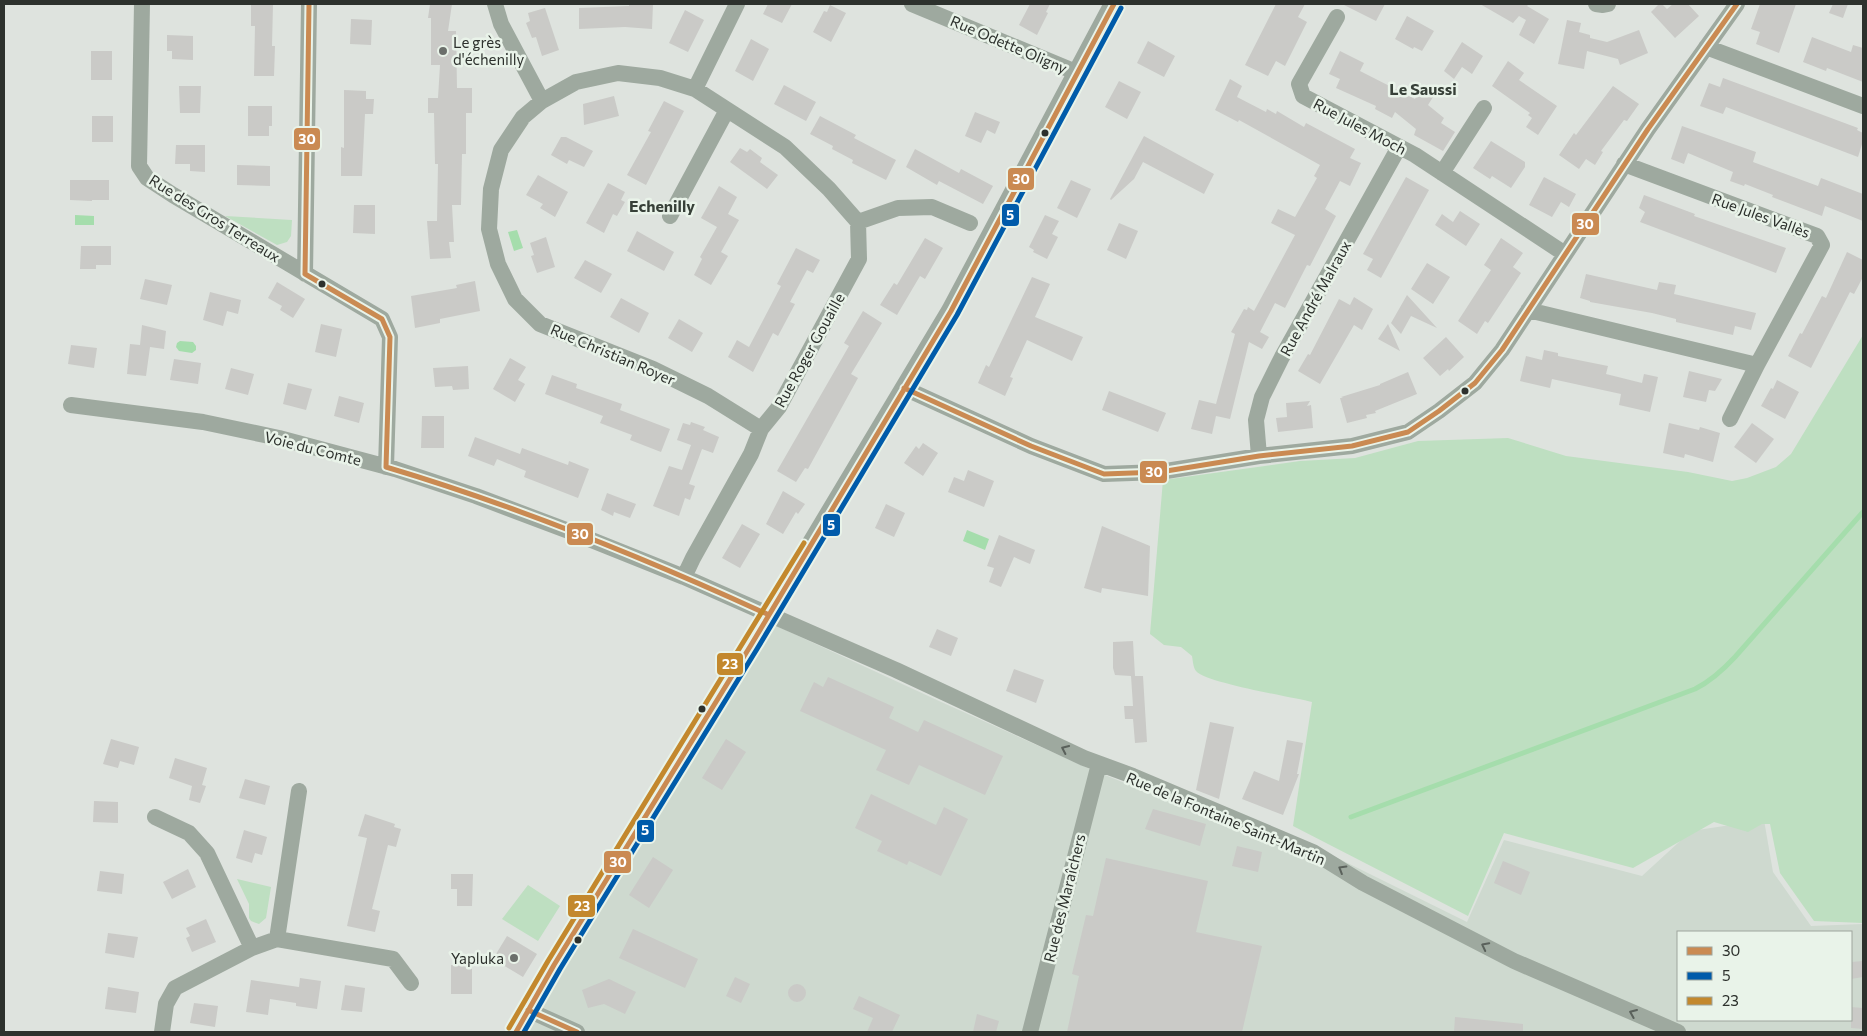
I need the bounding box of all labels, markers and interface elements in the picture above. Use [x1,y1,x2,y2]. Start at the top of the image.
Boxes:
street label: Rue Odette Oligny [948,11,1070,77]
place label: Le grès d'échenilly [453,33,525,68]
marker: Le grès d'échenilly [437,45,449,57]
district label: Le Saussi [1389,79,1457,98]
street label: Rue Jules Moch [1310,94,1410,158]
line badge: 30 [293,127,321,151]
unlabelled marker [1040,128,1050,138]
text: 30 [298,130,316,147]
line badge: 30 [1007,167,1035,191]
street label: Rue des Gros Terreaux [146,170,284,266]
text: 30 [1012,170,1030,187]
street label: Rue Jules Vallès [1710,189,1813,241]
district label: Echenilly [629,196,695,215]
line badge: 5 [1001,203,1020,227]
text: 5 [1006,206,1014,223]
line badge: 30 [1571,212,1600,236]
text: 30 [1576,215,1594,232]
street label: Rue André Malraux [1276,237,1354,359]
unlabelled marker [317,279,327,289]
street label: Rue Roger Gouaille [770,290,848,410]
street label: Rue Christian Royer [548,320,678,388]
unlabelled marker [1460,386,1470,396]
street label: Voie du Comte [263,427,363,469]
line badge: 30 [1139,460,1168,484]
text: 30 [1145,463,1163,480]
line badge: 5 [822,513,841,537]
text: 5 [827,516,835,533]
line badge: 30 [566,522,594,546]
text: 30 [571,525,589,542]
line badge: 23 [716,652,744,676]
text: 23 [722,655,738,672]
unlabelled marker [697,704,707,714]
one-way arrow [1061,744,1070,755]
street label: Rue de la Fontaine Saint-Martin [1124,768,1328,868]
line badge: 5 [636,819,655,843]
text: 5 [641,821,649,838]
street label: Rue des Maraîchers [1039,832,1089,964]
line badge: 30 [603,850,632,874]
text: 30 [609,853,627,870]
one-way arrow [1338,866,1347,876]
line badge: 23 [567,894,596,918]
text: 23 [574,897,590,914]
legend [1677,931,1852,1021]
unlabelled marker [573,935,583,945]
text: 30 [1722,941,1740,959]
one-way arrow [1481,942,1490,952]
place label: Yapluka [451,949,504,967]
marker: Yapluka [508,952,520,964]
text: 5 [1722,966,1731,984]
text: 23 [1722,991,1739,1009]
one-way arrow [1629,1009,1638,1020]

